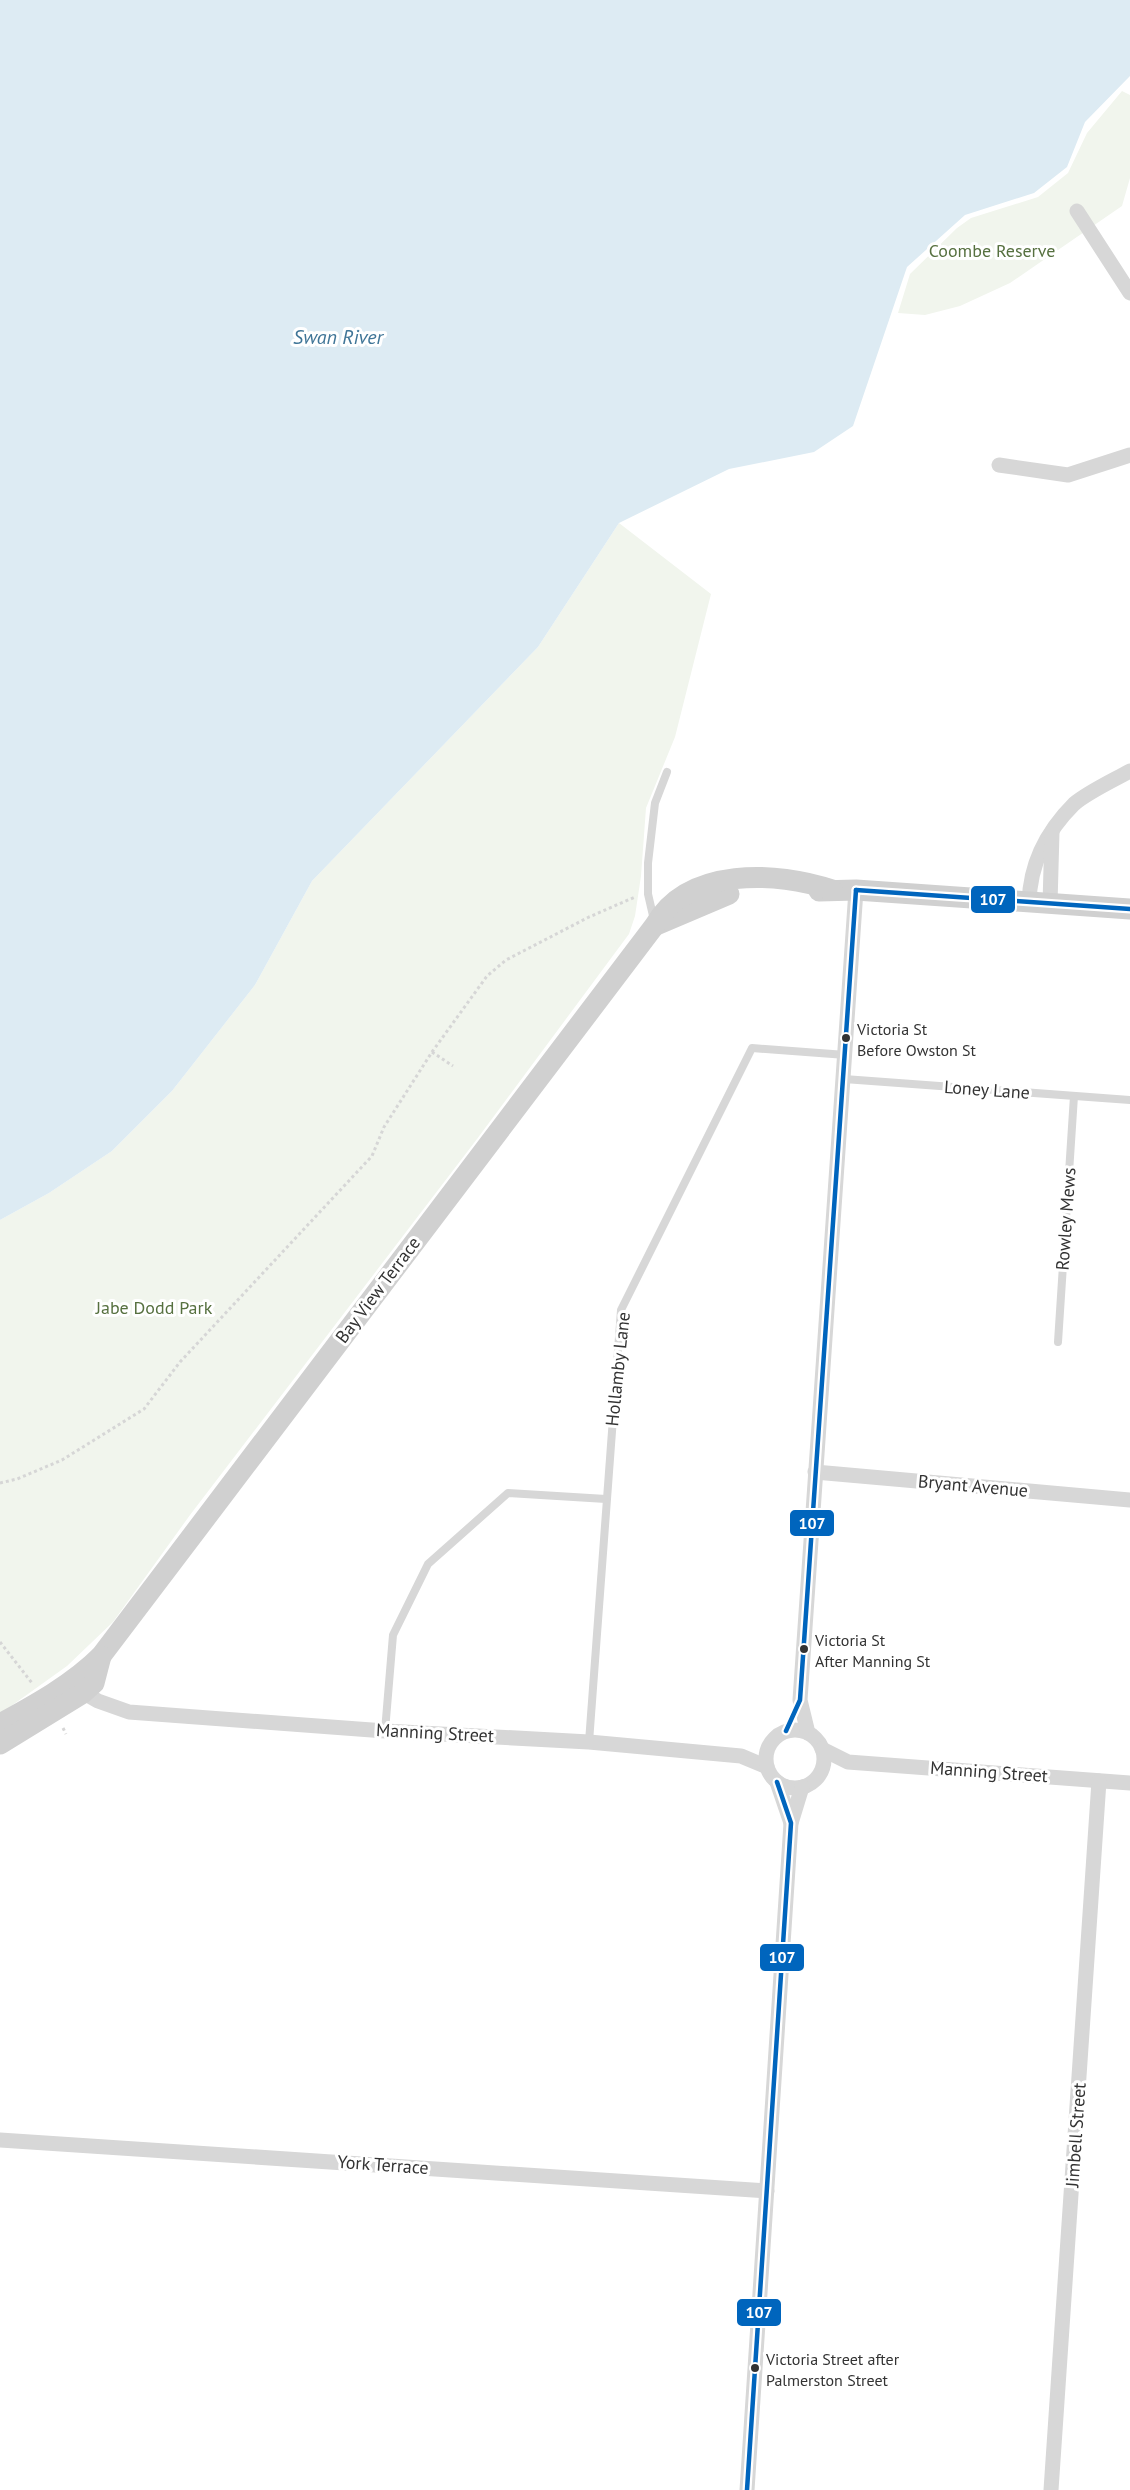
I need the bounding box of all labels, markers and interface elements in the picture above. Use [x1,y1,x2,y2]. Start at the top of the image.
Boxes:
park label: Coombe Reserve [929,239,1055,262]
water label: Swan River [293,324,384,350]
line badge: 107 [970,885,1016,914]
text: 107 [979,889,1007,909]
place label: Victoria St Before Owston St [856,1019,977,1060]
marker: Victoria St Before Owston St [840,1032,852,1044]
street label: Loney Lane [943,1075,1031,1104]
street label: Rowley Mews [1050,1167,1081,1271]
street label: Bay View Terrace [330,1232,425,1347]
park label: Jabe Dodd Park [95,1296,213,1319]
street label: Hollamby Lane [600,1311,635,1427]
street label: Bryant Avenue [917,1469,1029,1502]
line badge: 107 [789,1509,835,1537]
text: 107 [798,1513,826,1533]
place label: Victoria St After Manning St [814,1630,931,1671]
marker: Victoria St After Manning St [798,1643,810,1655]
street label: Manning Street [376,1718,495,1747]
street label: Manning Street [929,1756,1049,1787]
line badge: 107 [759,1943,805,1972]
text: 107 [768,1947,796,1967]
street label: Jimbell Street [1060,2082,1091,2189]
street label: York Terrace [337,2150,429,2179]
line badge: 107 [736,2298,782,2327]
text: 107 [745,2302,773,2322]
place label: Victoria Street after Palmerston Street [765,2349,900,2390]
marker: Victoria Street after Palmerston Street [749,2362,761,2374]

